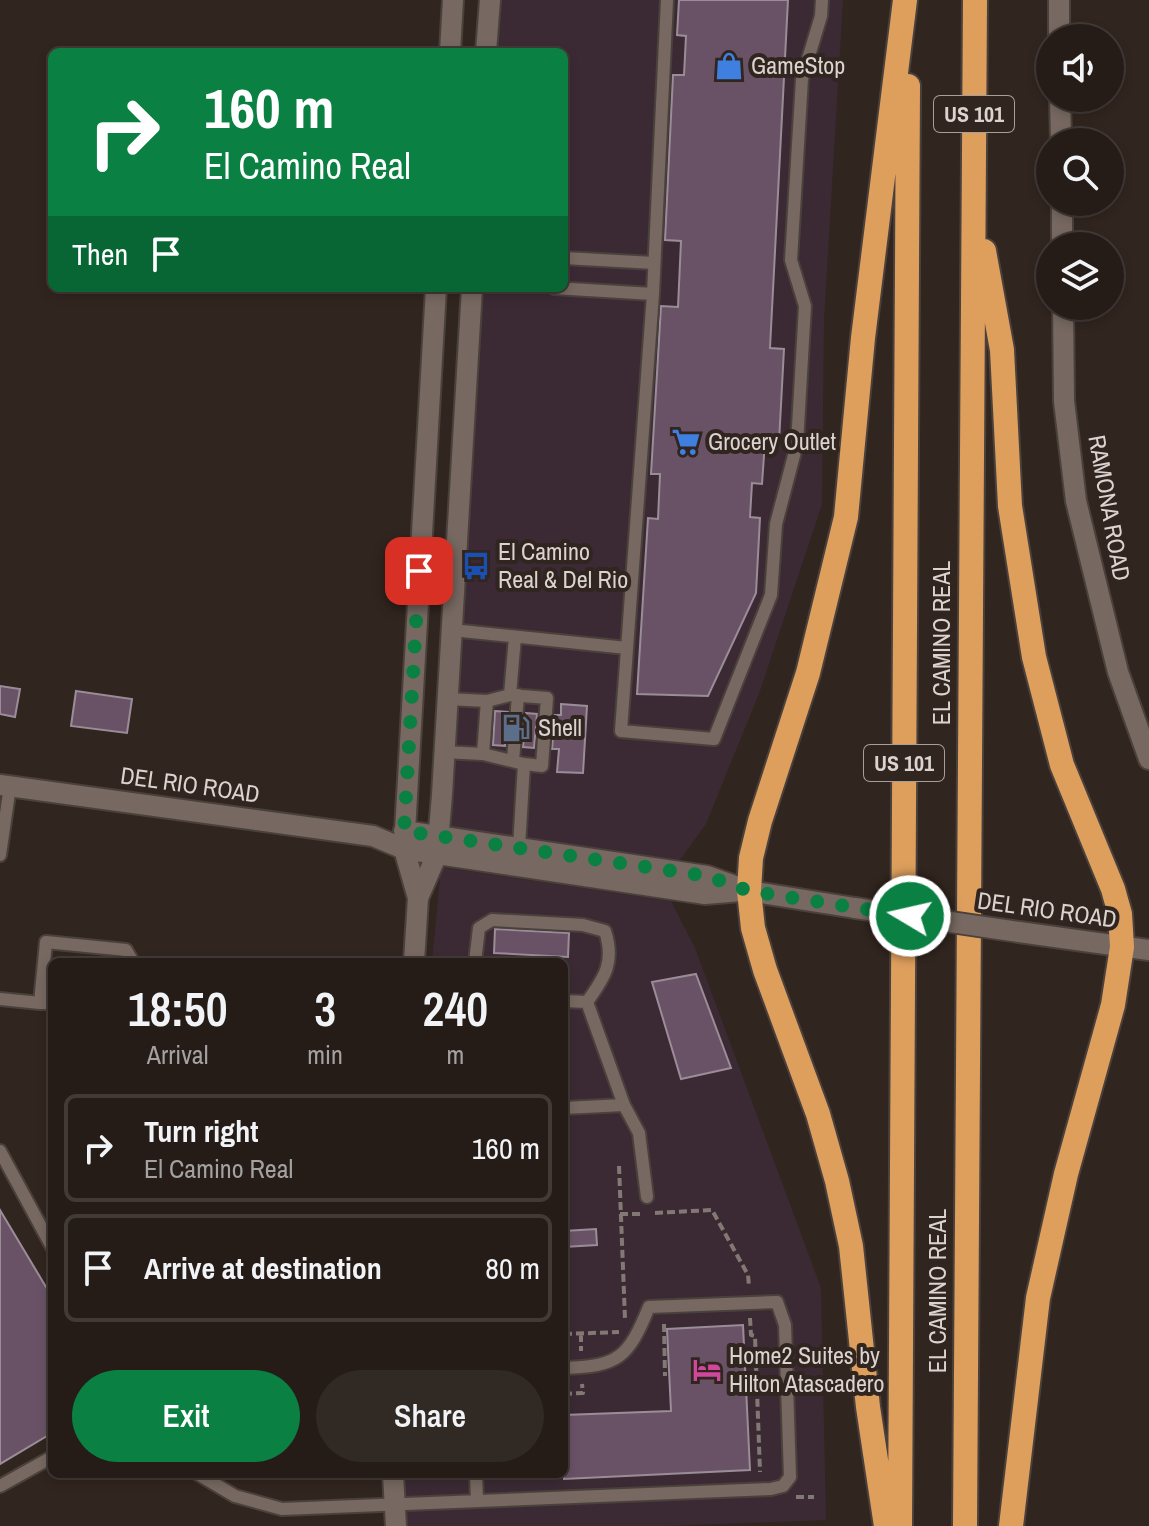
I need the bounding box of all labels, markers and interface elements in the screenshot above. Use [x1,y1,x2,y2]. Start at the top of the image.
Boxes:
map controls [1036,24,1124,320]
button: sound [1036,24,1124,112]
place label: GameStop [751,49,845,81]
shop icon: GameStop [714,51,744,81]
text: 160 m [204,70,334,145]
icon: right [72,80,176,184]
road number: US 101 [934,96,1014,132]
button: search [1036,128,1124,216]
text: El Camino Real [204,142,411,190]
icon: arrive [144,232,188,276]
button: layers [1036,232,1124,320]
text: Then [72,234,128,274]
place label: Grocery Outlet [708,425,836,457]
supermarket icon: Grocery Outlet [671,427,701,457]
street label: RAMONA ROAD [1081,432,1139,583]
place label: El Camino Real & Del Rio [498,535,628,595]
pin [385,537,453,605]
icon: arrive [397,549,441,593]
bus stop icon: El Camino Real & Del Rio [461,551,491,581]
street label: EL CAMINO REAL [925,561,957,725]
place label: Shell [538,711,582,743]
fuel station icon: Shell [501,713,531,743]
road number: US 101 [864,745,944,781]
street label: DEL RIO ROAD [118,758,262,810]
position arrow [868,874,952,958]
street label: DEL RIO ROAD [975,883,1119,935]
text: 18:50 [128,976,228,1041]
text: 3 [314,976,336,1041]
text: 240 [423,976,488,1041]
text: Arrival [147,1037,208,1072]
text: min [307,1037,343,1072]
text: m [447,1037,464,1072]
text: Turn right [144,1111,258,1151]
icon: right [76,1126,120,1170]
text: 160 m [472,1128,540,1168]
text: El Camino Real [144,1151,293,1186]
street label: EL CAMINO REAL [921,1209,953,1373]
icon: arrive [76,1246,120,1290]
text: Arrive at destination [144,1248,382,1288]
text: 80 m [485,1248,540,1288]
place label: Home2 Suites by Hilton Atascadero [729,1339,884,1399]
hotel icon: Home2 Suites by Hilton Atascadero [692,1355,722,1385]
button: Exit [72,1370,300,1462]
button: Share [316,1370,544,1462]

